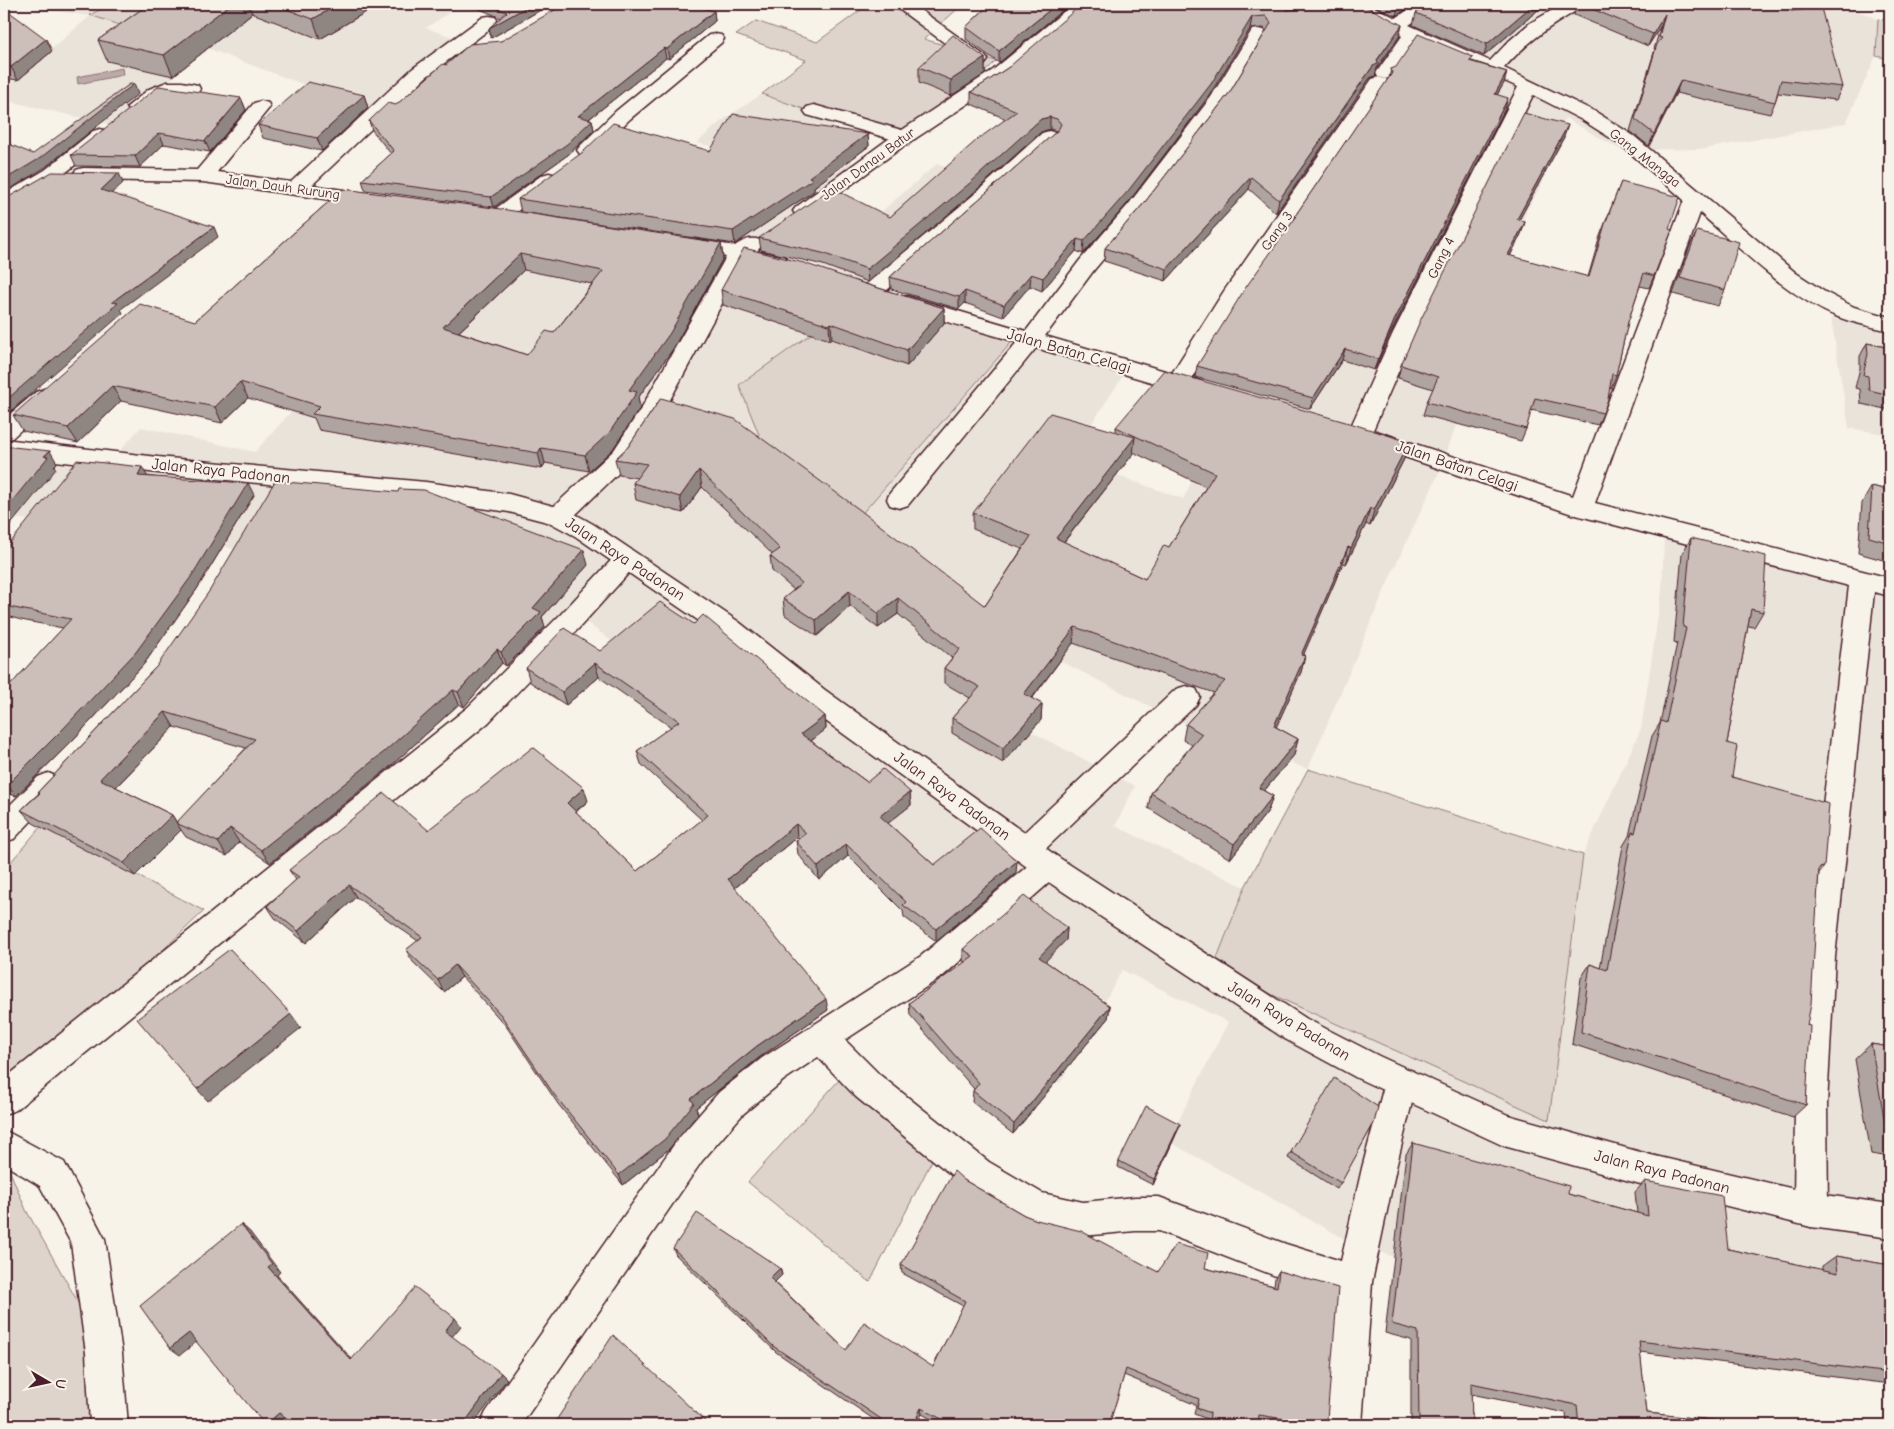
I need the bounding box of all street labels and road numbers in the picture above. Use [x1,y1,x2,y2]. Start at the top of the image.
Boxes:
street label: Jalan Danau Batur [818,124,919,204]
street label: Gang Mangga [1606,125,1684,191]
street label: Jalan Dauh Rurung [225,171,341,203]
street label: Gang 3 [1257,208,1297,254]
street label: Gang 4 [1424,234,1458,281]
street label: Jalan Batan Celagi [1005,325,1133,377]
street label: Jalan Batan Celagi [1394,437,1520,495]
street label: Jalan Raya Padonan [151,455,291,487]
street label: Jalan Raya Padonan [562,514,688,604]
street label: Jalan Raya Padonan [890,748,1014,844]
street label: Jalan Raya Padonan [1225,977,1353,1065]
street label: Jalan Raya Padonan [1592,1146,1732,1198]

